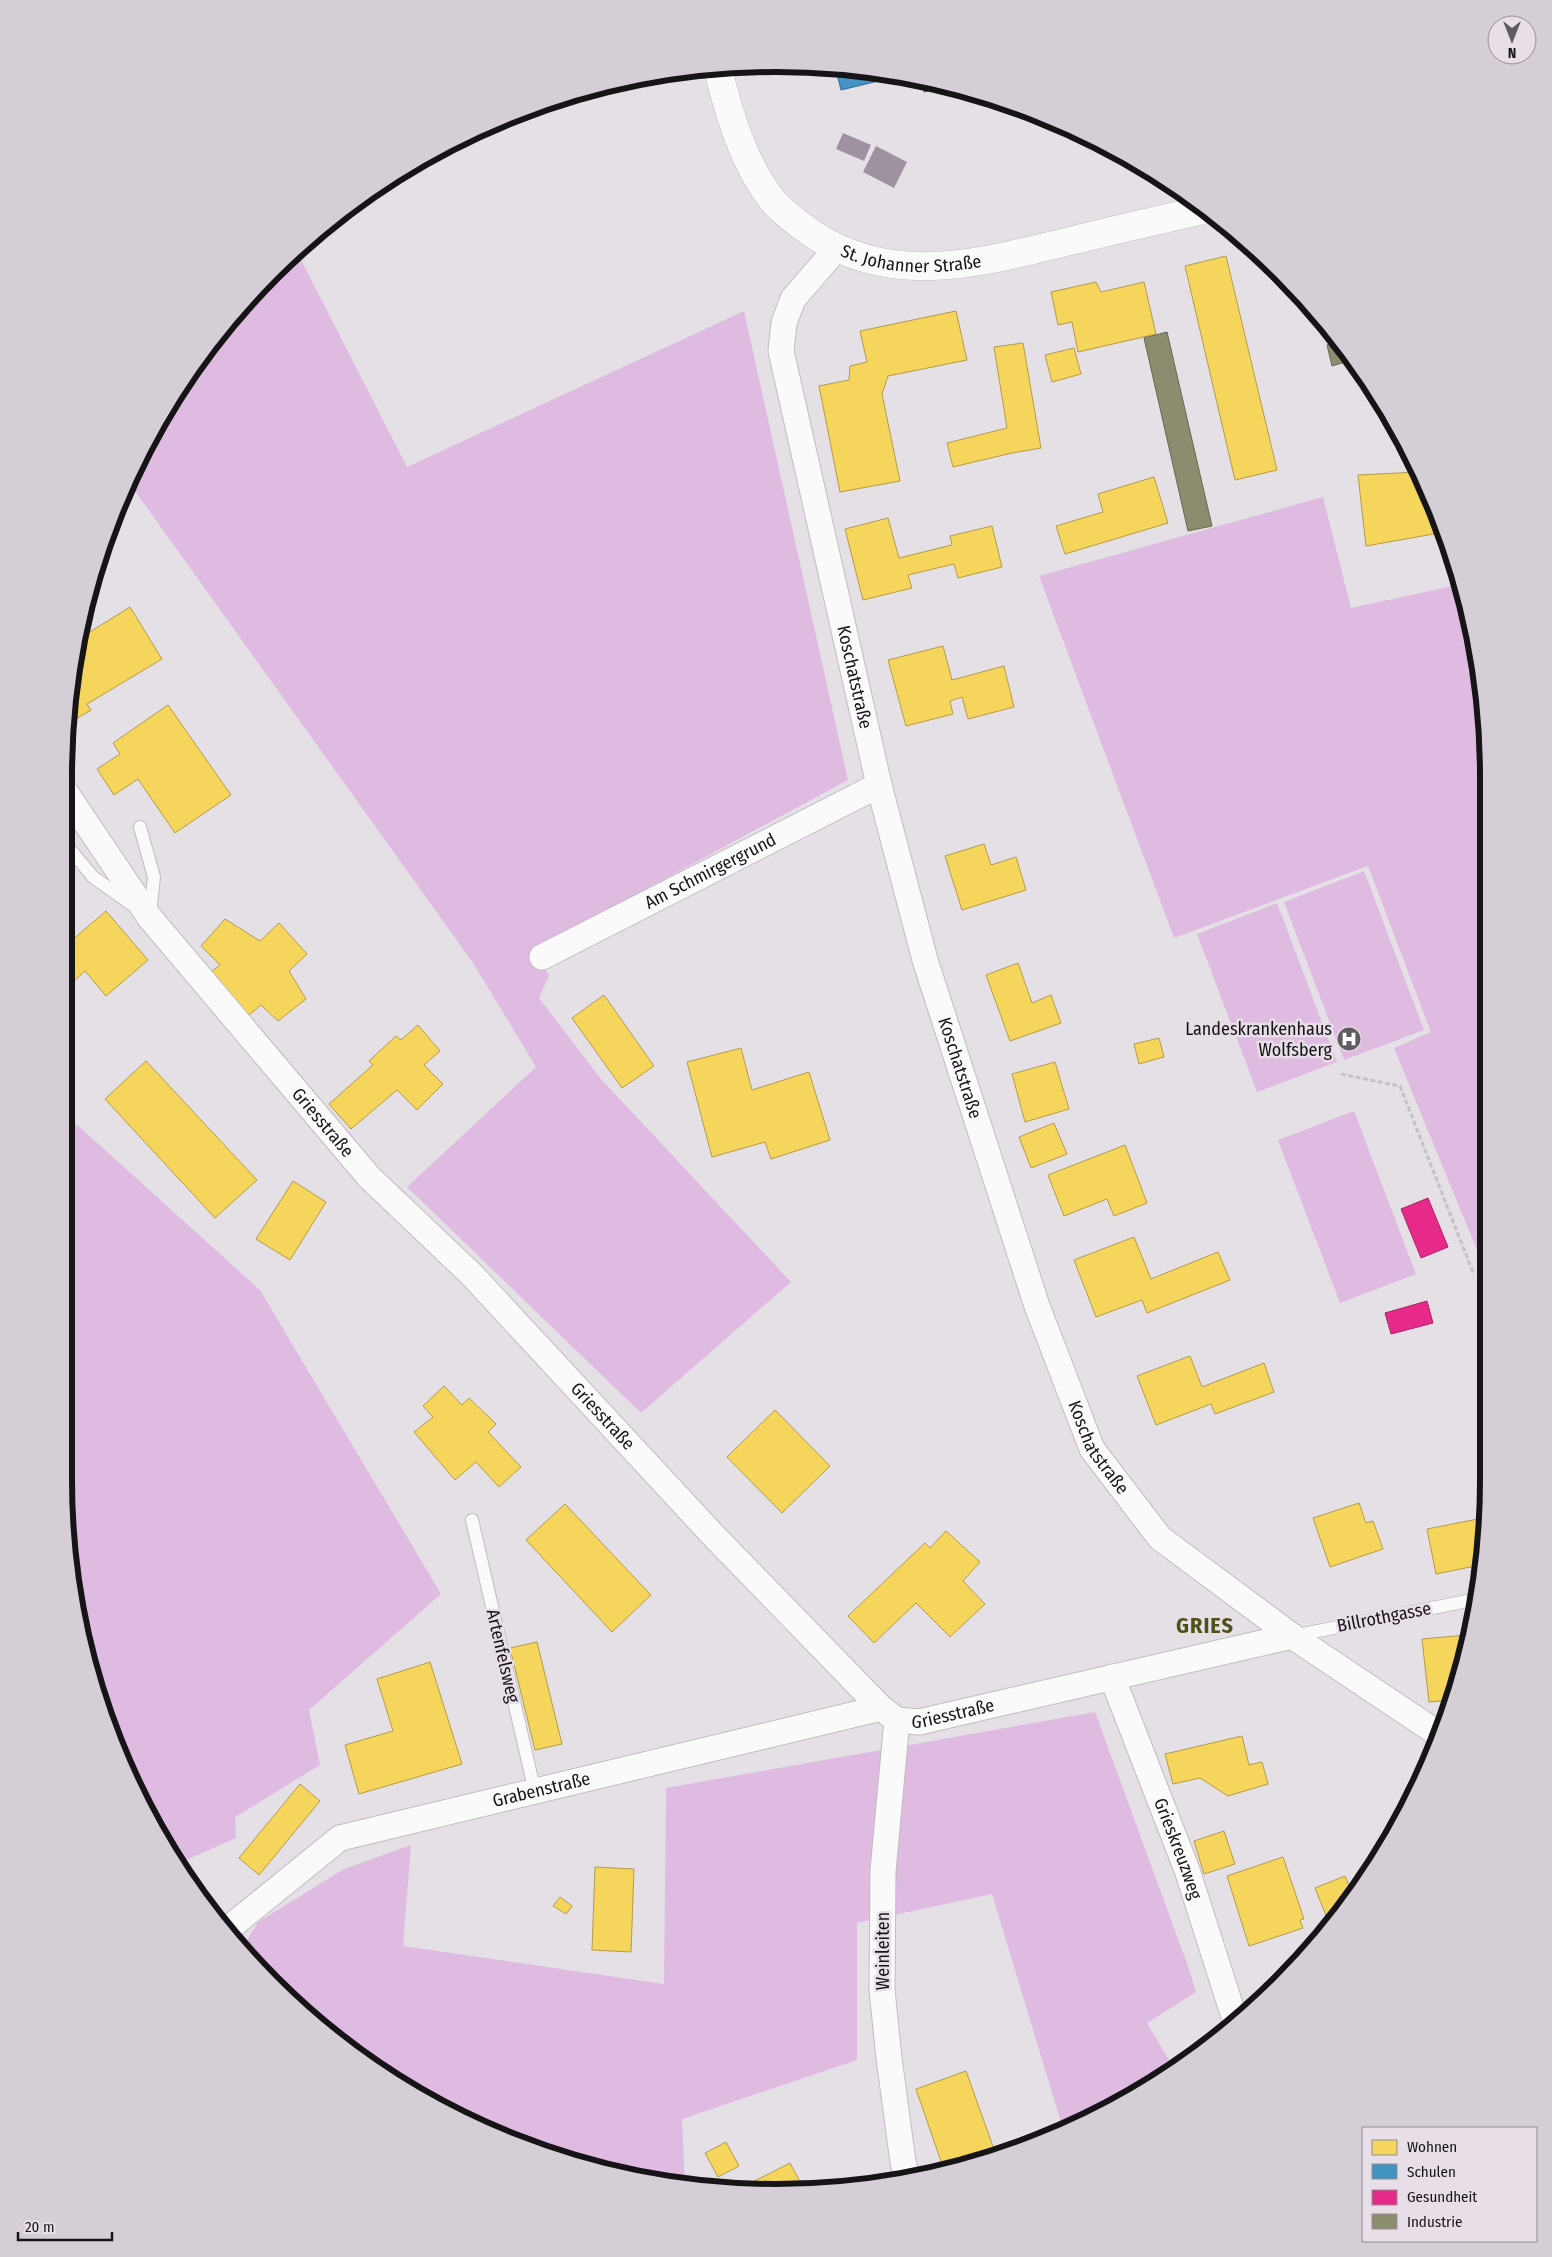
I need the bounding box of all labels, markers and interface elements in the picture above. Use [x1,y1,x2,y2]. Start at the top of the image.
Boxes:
north arrow [1487,15,1537,65]
text: N [1508,44,1516,61]
street label: St. Johanner Straße [837,240,983,277]
street label: Koschatstraße [832,623,877,731]
street label: Am Schmirgergrund [641,828,780,914]
street label: Koschatstraße [933,1015,987,1121]
place label: Landeskrankenhaus Wolfsberg [1185,1018,1333,1061]
hospital icon: Landeskrankenhaus Wolfsberg [1336,1026,1362,1052]
street label: Griesstraße [287,1083,359,1162]
street label: Griesstraße [566,1378,640,1455]
street label: Koschatstraße [1063,1397,1134,1499]
street label: Billrothgasse [1335,1597,1433,1637]
street label: Artenfelsweg [482,1607,525,1705]
district label: GRIES [1176,1612,1234,1639]
street label: Griesstraße [911,1694,996,1733]
street label: Grabenstraße [490,1767,592,1812]
street label: Grieskreuzweg [1149,1795,1207,1903]
street label: Weinleiten [872,1912,894,1990]
legend [1362,2127,1537,2242]
text: Wohnen [1407,2138,1457,2156]
text: Schulen [1407,2163,1456,2181]
text: Gesundheit [1407,2188,1477,2206]
scale bar [18,2210,111,2242]
text: Industrie [1407,2213,1462,2231]
text: 20 m [25,2218,55,2236]

